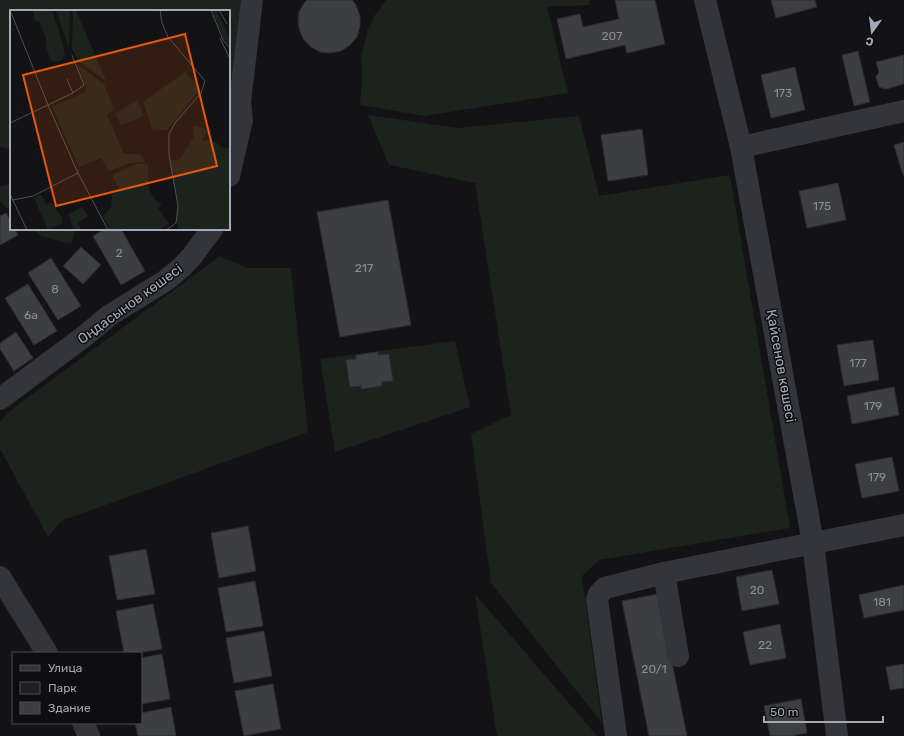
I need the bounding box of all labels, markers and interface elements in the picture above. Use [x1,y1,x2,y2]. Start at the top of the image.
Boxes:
inset map [10,10,230,230]
north arrow [852,12,892,52]
house number: 207 [602,29,622,43]
text: С [864,34,875,48]
house number: 173 [774,86,792,100]
house number: 175 [813,199,831,213]
house number: 2 [115,246,123,260]
street label: Оңдасынов көшесі [74,260,186,348]
house number: 217 [355,261,373,275]
house number: 8 [51,282,59,296]
house number: 6а [24,308,38,322]
street label: Қайсенов көшесі [763,308,799,424]
house number: 177 [849,356,867,370]
house number: 179 [864,399,882,413]
house number: 179 [868,470,886,484]
house number: 20 [750,583,764,597]
house number: 181 [873,595,891,609]
house number: 22 [758,638,772,652]
legend [12,652,142,724]
text: Улица [48,661,82,675]
house number: 20/1 [641,662,667,676]
text: Парк [48,681,77,695]
scale bar [764,698,883,724]
text: Здание [48,701,91,715]
text: 50 m [770,705,798,719]

